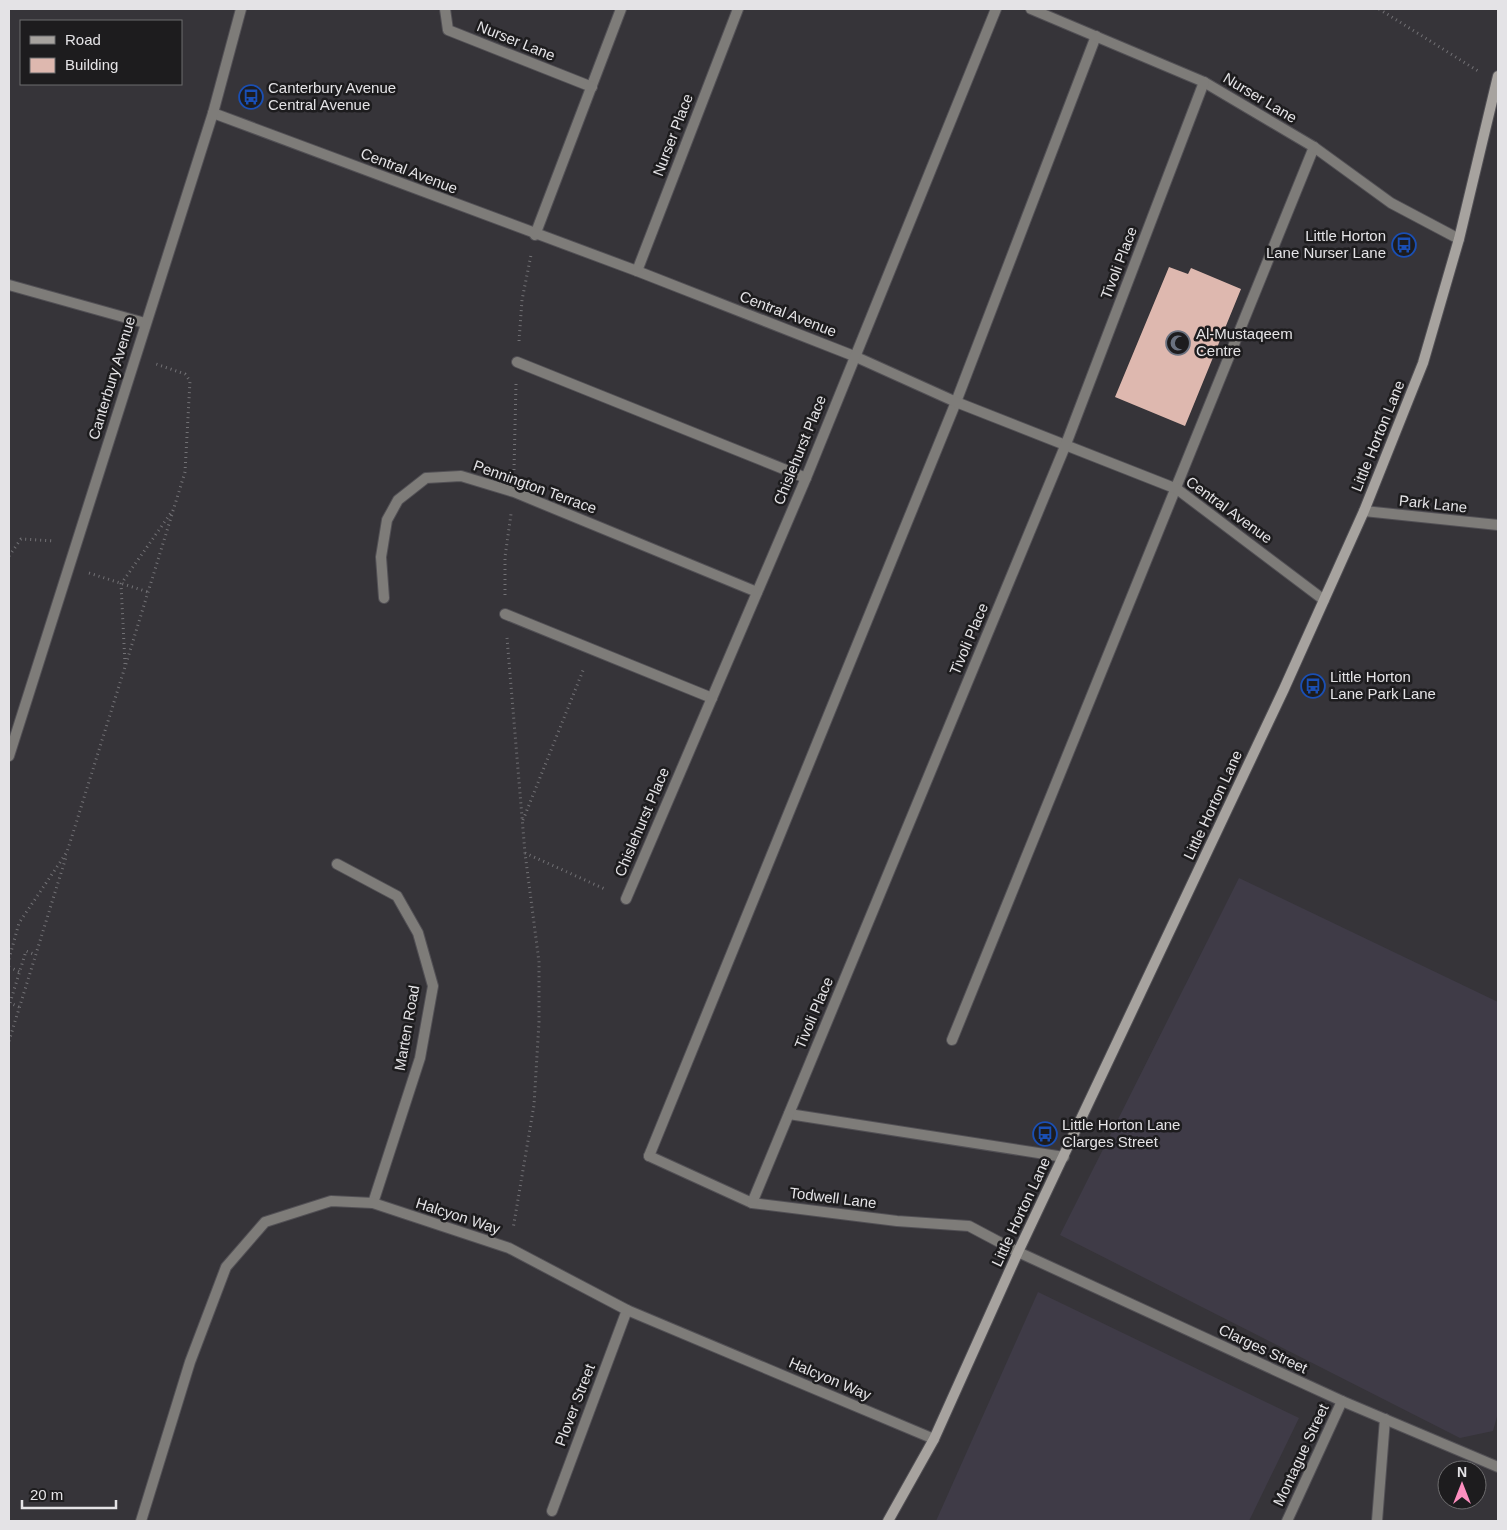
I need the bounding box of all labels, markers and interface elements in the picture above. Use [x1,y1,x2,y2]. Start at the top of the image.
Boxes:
street label: Nurser Lane [475,17,558,64]
legend [20,20,182,85]
text: Road [65,31,101,48]
text: Building [65,56,118,73]
street label: Nurser Lane [1221,69,1300,126]
place label: Canterbury Avenue Central Avenue [268,79,396,113]
bus stop icon: Canterbury Avenue Central Avenue [238,84,264,110]
street label: Nurser Place [649,91,696,178]
street label: Central Avenue [358,144,460,197]
street label: Tivoli Place [1097,224,1140,301]
place label: Little Horton Lane Nurser Lane [1266,227,1386,261]
bus stop icon: Little Horton Lane Nurser Lane [1391,232,1417,258]
street label: Central Avenue [737,287,839,340]
street label: Canterbury Avenue [85,314,138,442]
place label: Al-Mustaqeem Centre [1196,325,1293,359]
mosque icon: Al-Mustaqeem Centre [1165,330,1191,356]
street label: Little Horton Lane [1347,378,1408,494]
street label: Chislehurst Place [770,393,829,507]
street label: Pennington Terrace [471,456,599,517]
street label: Central Avenue [1183,473,1276,547]
street label: Park Lane [1398,491,1468,516]
street label: Tivoli Place [946,600,991,677]
place label: Little Horton Lane Park Lane [1330,668,1436,702]
bus stop icon: Little Horton Lane Park Lane [1300,673,1326,699]
street label: Little Horton Lane [1180,748,1245,862]
street label: Chislehurst Place [611,765,672,879]
street label: Tivoli Place [791,974,836,1051]
street label: Marten Road [391,984,422,1072]
place label: Little Horton Lane Clarges Street [1062,1116,1180,1150]
bus stop icon: Little Horton Lane Clarges Street [1032,1121,1058,1147]
street label: Little Horton Lane [988,1155,1053,1269]
street label: Todwell Lane [789,1184,878,1211]
street label: Halcyon Way [414,1194,503,1237]
street label: Clarges Street [1216,1321,1311,1377]
street label: Halcyon Way [786,1354,874,1404]
street label: Plover Street [551,1361,598,1448]
street label: Montague Street [1269,1400,1332,1509]
north arrow [1437,1460,1487,1510]
text: N [1457,1464,1467,1480]
scale bar [22,1478,116,1510]
text: 20 m [30,1486,63,1503]

